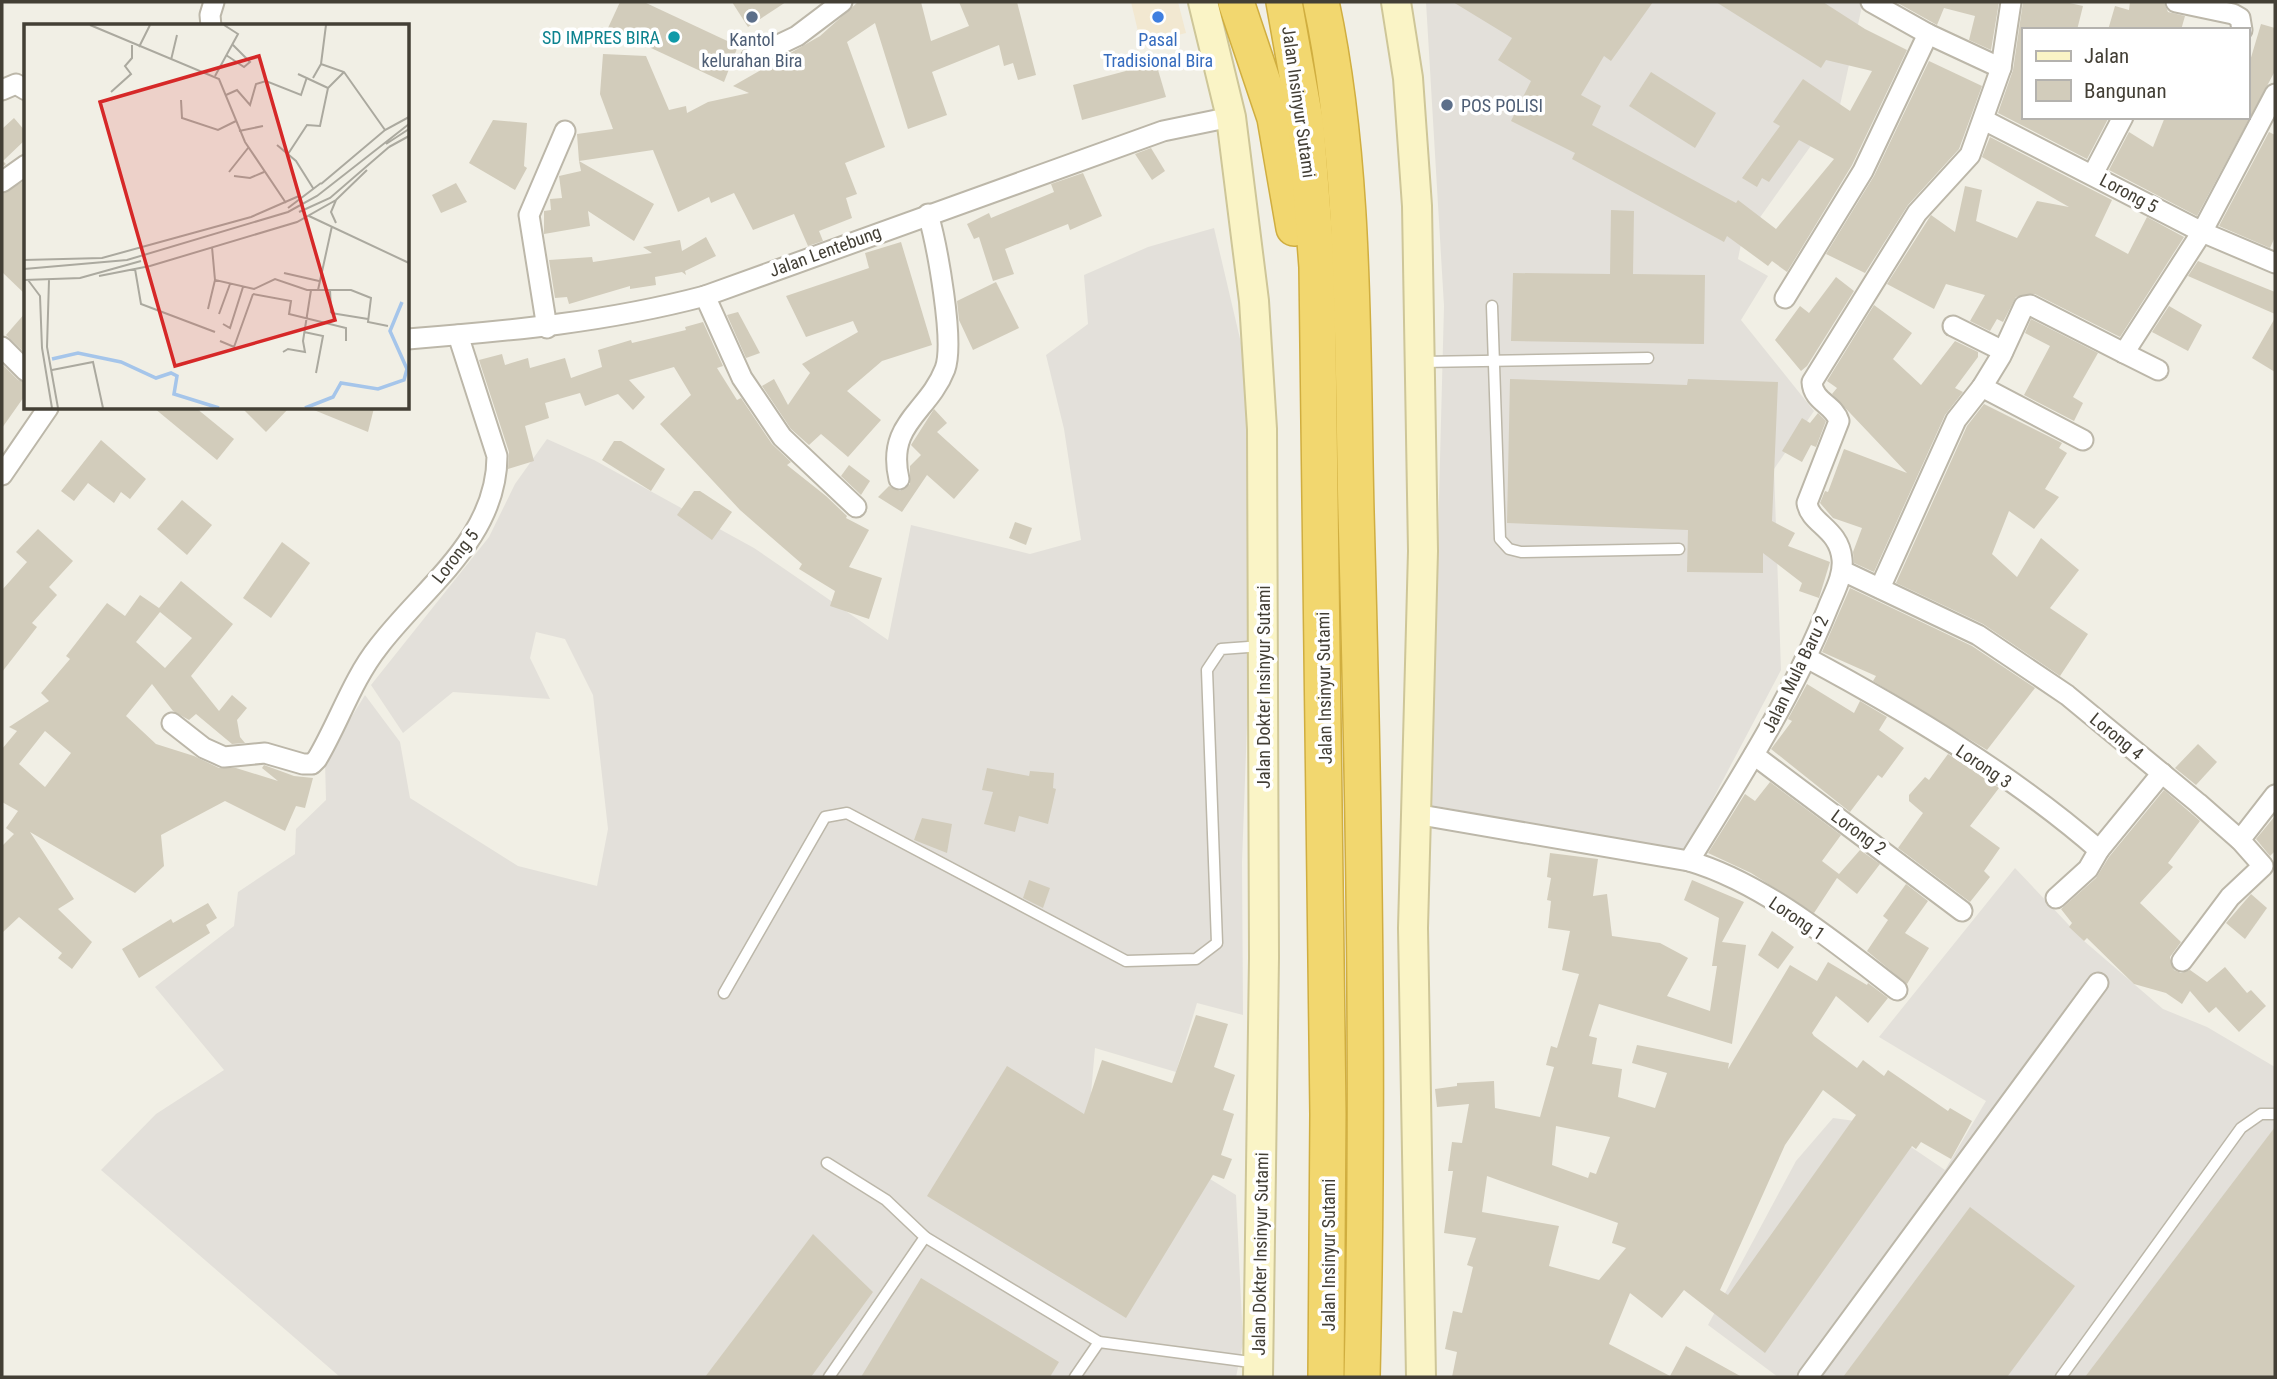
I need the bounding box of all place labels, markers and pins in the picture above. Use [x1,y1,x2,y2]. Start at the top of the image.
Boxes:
marker: Kantol kelurahan Bira [744,9,760,25]
marker: Pasal Tradisional Bira [1150,9,1166,25]
place label: SD IMPRES BIRA [542,27,661,48]
marker: SD IMPRES BIRA [666,29,682,45]
place label: Kantol kelurahan Bira [702,29,802,71]
place label: Pasal Tradisional Bira [1103,29,1213,71]
place label: POS POLISI [1461,95,1543,116]
marker: POS POLISI [1439,97,1455,113]

